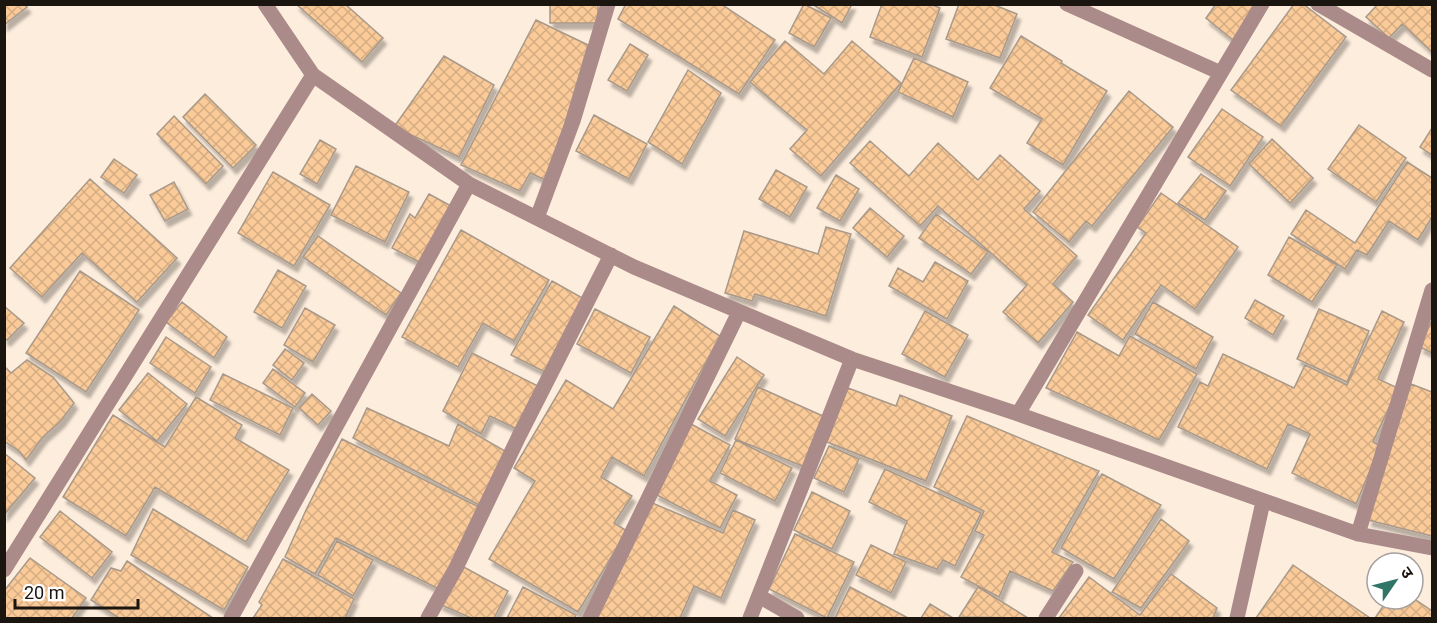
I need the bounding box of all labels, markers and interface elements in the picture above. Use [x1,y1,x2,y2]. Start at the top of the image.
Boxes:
north arrow [1365,551,1425,611]
text: उ [1396,563,1418,582]
scale bar [15,572,138,610]
text: 20 m [24,582,64,603]

